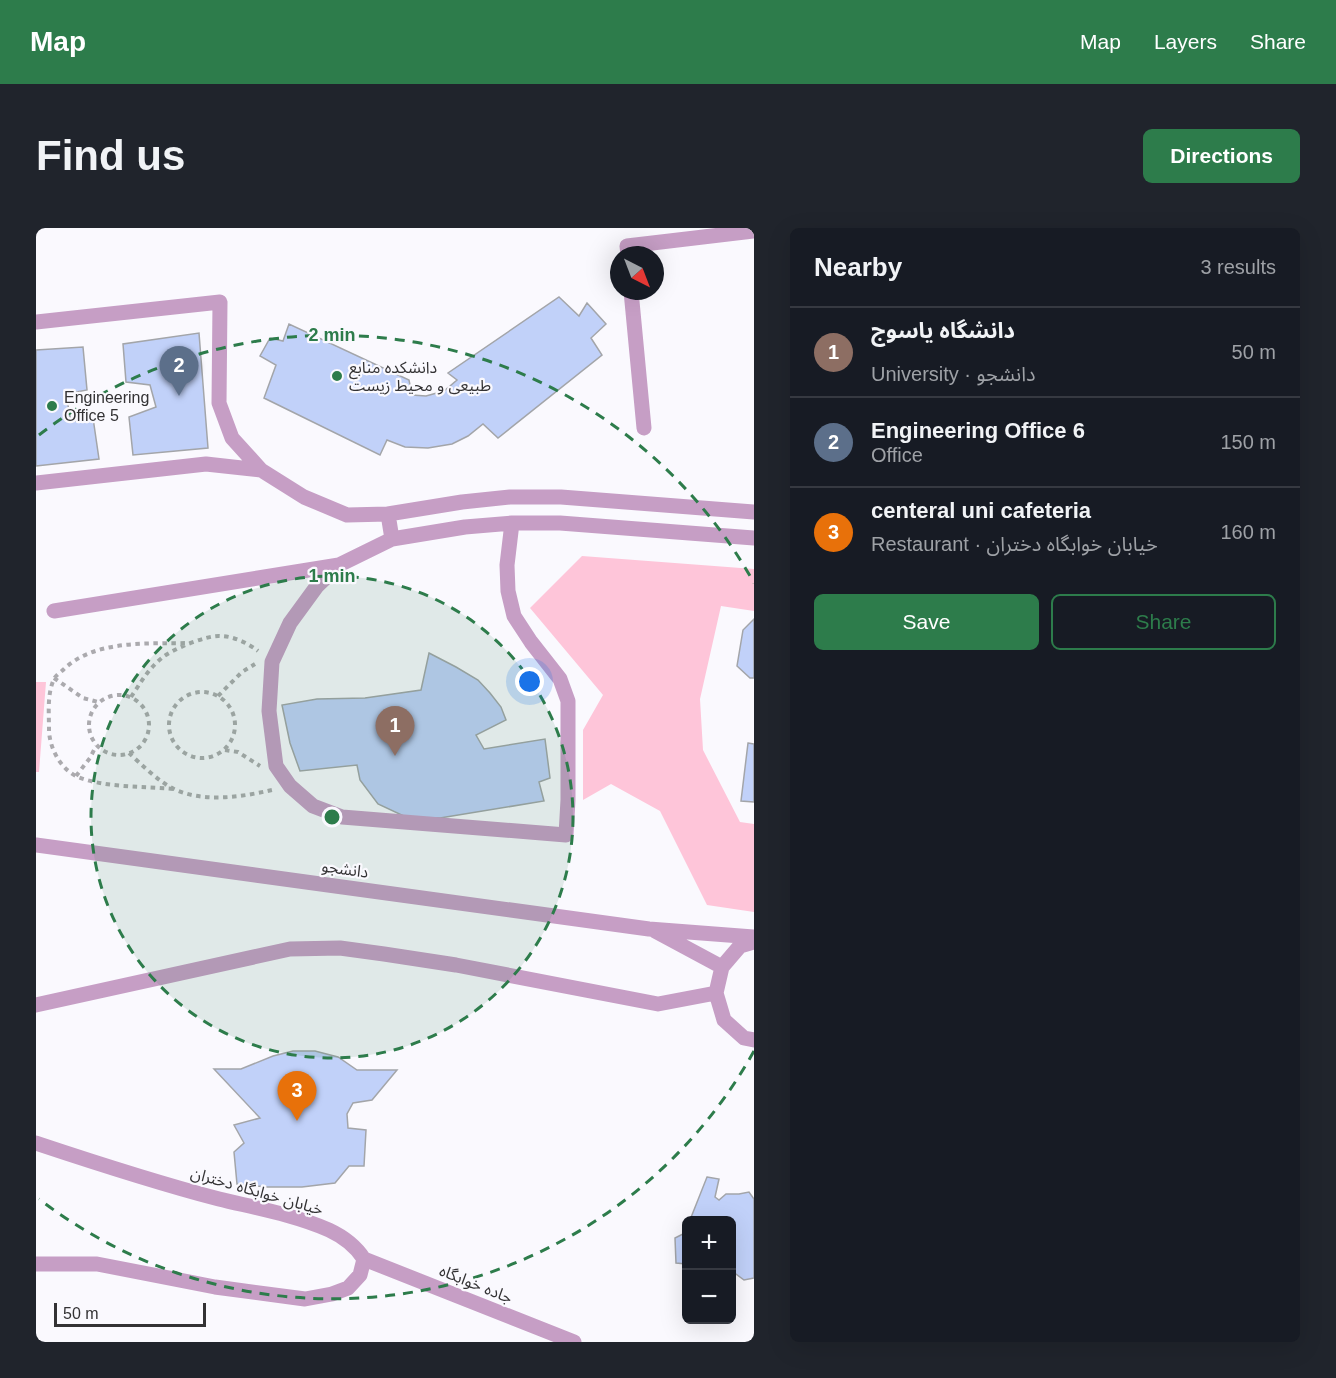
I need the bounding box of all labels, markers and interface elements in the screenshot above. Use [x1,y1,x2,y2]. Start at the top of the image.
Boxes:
text: Map [30,26,86,57]
text: Map [1080,30,1121,53]
text: Layers [1154,30,1217,53]
text: Share [1250,30,1306,53]
button: Directions [1143,129,1300,183]
text: Find us [36,132,185,179]
north arrow [610,246,664,300]
text: Nearby [814,252,902,282]
text: 3 results [1200,256,1276,278]
text: دانشگاه یاسوج [871,318,1015,343]
text: 2 min [308,325,356,345]
text: 1 [828,341,839,363]
text: 50 m [1232,341,1276,363]
pin: 2 [160,346,198,396]
place label: دانشکده منابع طبیعی و محیط زیست [349,359,491,395]
text: University · دانشجو [871,363,1035,385]
marker: دانشکده منابع طبیعی و محیط زیست [330,369,344,383]
place label: Engineering Office 5 [64,389,149,424]
marker: Engineering Office 5 [45,399,59,413]
text: Engineering Office 6 [871,418,1085,443]
text: 2 [828,431,839,453]
text: 150 m [1220,431,1276,453]
text: Office [871,444,923,466]
text: centeral uni cafeteria [871,498,1091,523]
text: 3 [828,521,839,543]
text: 160 m [1220,521,1276,543]
text: Restaurant · خیابان خوابگاه دختران [871,533,1158,555]
text: 1 min [308,566,356,586]
button: Save [814,594,1039,650]
button: Share [1051,594,1276,650]
your location [515,667,544,696]
pin: 1 [376,706,414,756]
centre of rings [322,807,342,827]
street label: دانشجو [320,857,370,882]
pin: 3 [278,1072,316,1121]
street label: خیابان خوابگاه دختران [189,1164,325,1219]
map controls [682,1216,736,1324]
button: + [682,1216,736,1270]
street label: جاده خوابگاه [437,1262,515,1307]
button: − [682,1270,736,1324]
scale bar [54,1300,206,1328]
text: 50 m [63,1305,99,1322]

